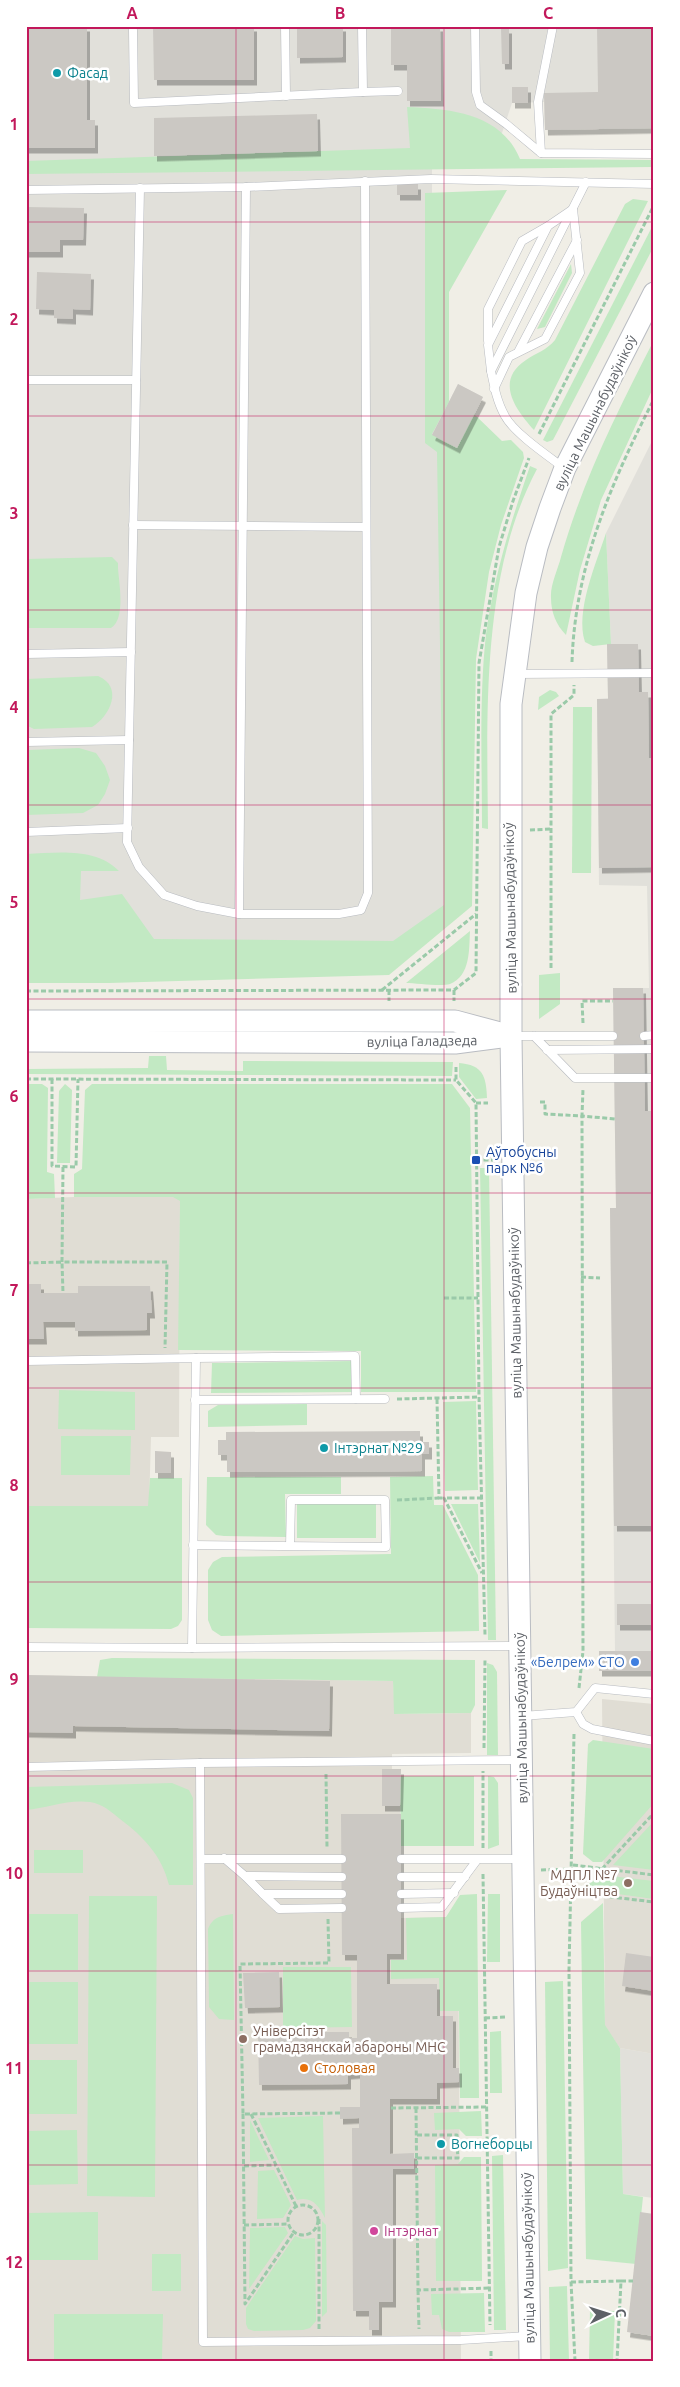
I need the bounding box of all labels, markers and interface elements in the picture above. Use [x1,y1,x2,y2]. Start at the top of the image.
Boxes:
text: A [126,4,138,22]
text: B [335,4,345,22]
text: C [543,4,553,22]
place label: Фасад [67,65,108,81]
marker: Фасад [51,67,63,79]
text: 1 [9,115,19,133]
text: 2 [9,310,19,328]
street label: вуліца Машынабудаўнікоў [550,332,640,493]
text: 3 [9,504,19,522]
text: 4 [9,698,19,716]
street label: вуліца Машынабудаўнікоў [501,822,519,994]
text: 5 [9,893,19,911]
street label: вуліца Галадзеда [366,1032,478,1050]
text: 6 [9,1087,19,1105]
place label: Аўтобусны парк №6 [486,1144,557,1176]
marker: Аўтобусны парк №6 [470,1154,482,1166]
street label: вуліца Машынабудаўнікоў [506,1227,524,1399]
text: 7 [9,1281,19,1299]
place label: Інтэрнат №29 [334,1440,423,1456]
marker: Інтэрнат №29 [318,1442,330,1454]
text: 8 [9,1476,19,1494]
street label: вуліца Машынабудаўнікоў [512,1632,530,1804]
place label: «Белрем» СТО [531,1654,625,1670]
marker: «Белрем» СТО [629,1656,641,1668]
text: 9 [9,1670,19,1688]
text: 10 [5,1864,23,1882]
place label: МДПЛ №7 Будаўніцтва [540,1867,618,1899]
marker: МДПЛ №7 Будаўніцтва [622,1877,634,1889]
place label: Універсітэт грамадзянскай абароны МНС [253,2023,446,2055]
marker: Універсітэт грамадзянскай абароны МНС [237,2033,249,2045]
text: 11 [5,2059,23,2077]
place label: Столовая [314,2060,376,2076]
marker: Столовая [298,2062,310,2074]
place label: Вогнеборцы [451,2136,533,2152]
marker: Вогнеборцы [435,2138,447,2150]
street label: вуліца Машынабудаўнікоў [519,2172,537,2344]
place label: Інтэрнат [384,2223,439,2239]
marker: Інтэрнат [368,2225,380,2237]
text: 12 [5,2253,23,2271]
north arrow [582,2290,632,2340]
text: С [613,2308,629,2318]

